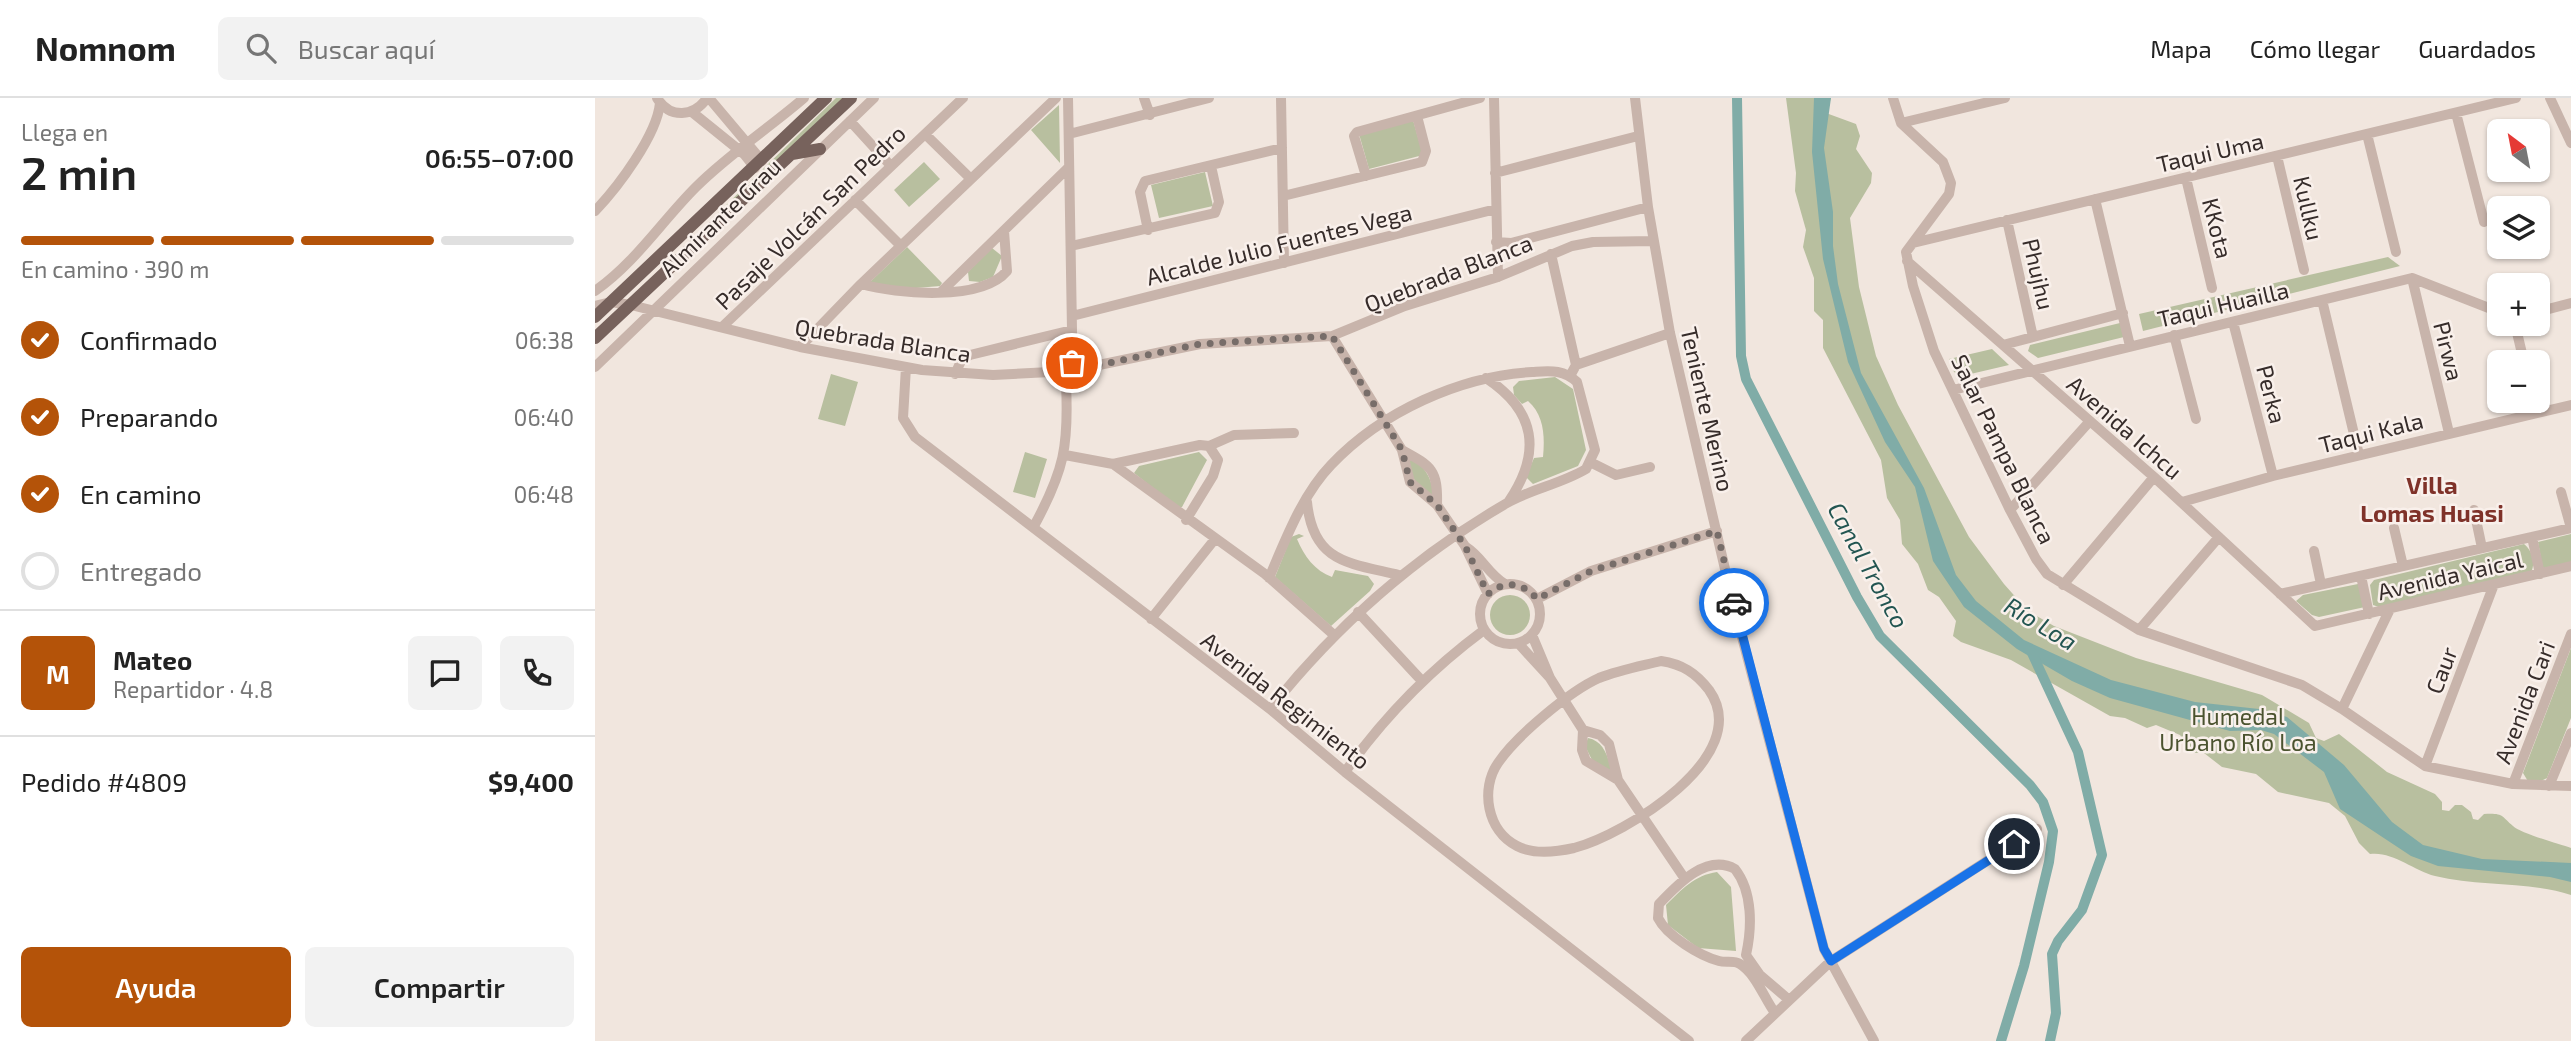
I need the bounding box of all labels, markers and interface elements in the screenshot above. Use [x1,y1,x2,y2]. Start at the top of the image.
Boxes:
search box [218,17,708,80]
text: Nomnom [35,28,176,68]
icon: search [242,29,280,67]
text: Buscar aquí [298,33,435,64]
text: Mapa [2150,34,2212,63]
text: Cómo llegar [2250,34,2380,63]
text: Guardados [2418,34,2536,63]
text: Llega en [21,118,108,146]
street label: Pasaje Volcán San Pedro [709,119,911,315]
north arrow [2487,119,2550,182]
map controls [2487,119,2550,413]
street label: Taqui Uma [2154,126,2266,178]
text: 06:55–07:00 [425,142,574,173]
text: 2 min [21,144,137,199]
street label: Almirante Grau [653,152,787,282]
street label: Kullku [2288,173,2330,243]
street label: KKota [2197,195,2239,261]
button: layers [2487,196,2550,259]
street label: Alcalde Julio Fuentes Vega [1143,197,1415,291]
street label: Quebrada Blanca [1360,228,1536,318]
street label: Phujhu [2017,236,2061,312]
text: En camino · 390 m [21,255,209,283]
button: + [2487,273,2550,336]
street label: Taqui Huailla [2155,275,2291,333]
street label: Quebrada Blanca [793,312,973,368]
street label: Pirwa [2428,318,2470,384]
icon: check [21,321,59,359]
text: Confirmado [80,324,218,355]
street label: Teniente Merino [1675,324,1741,494]
text: 06:38 [515,326,574,354]
pin [1042,333,1102,393]
icon: bag [1053,344,1091,382]
street label: Salar Pampa Blanca [1946,350,2062,548]
button: − [2487,350,2550,413]
street label: Perka [2251,362,2293,426]
street label: Avenida Ichcu [2062,369,2188,485]
icon: check [21,398,59,436]
text: Preparando [80,401,218,432]
text: 06:40 [514,403,574,431]
street label: Taqui Kala [2316,406,2426,458]
district label: Villa Lomas Huasi [2360,470,2504,527]
icon: check [21,475,59,513]
text: En camino [80,478,202,509]
text: 06:48 [513,480,574,508]
water label: Canal Tronco [1822,497,1916,633]
street label: Avenida Yaical [2375,545,2526,605]
text: Entregado [80,555,202,586]
courier [1699,568,1769,638]
icon: car [1715,584,1753,622]
water label: Río Loa [2000,590,2082,656]
street label: Avenida Regimiento [1196,625,1376,775]
button: chat [408,636,482,710]
button: phone [500,636,574,710]
street label: Avenida Cari [2488,637,2560,767]
street label: Caur [2419,643,2463,697]
text: Mateo [113,644,192,675]
text: M [46,658,70,689]
text: Repartidor · 4.8 [113,675,273,703]
park label: Humedal Urbano Río Loa [2159,702,2317,756]
text: Pedido #4809 [21,766,187,797]
text: $9,400 [488,766,574,797]
pin [1984,814,2044,874]
icon: home [1995,825,2033,863]
button: Ayuda [21,947,291,1027]
button: Compartir [305,947,574,1027]

